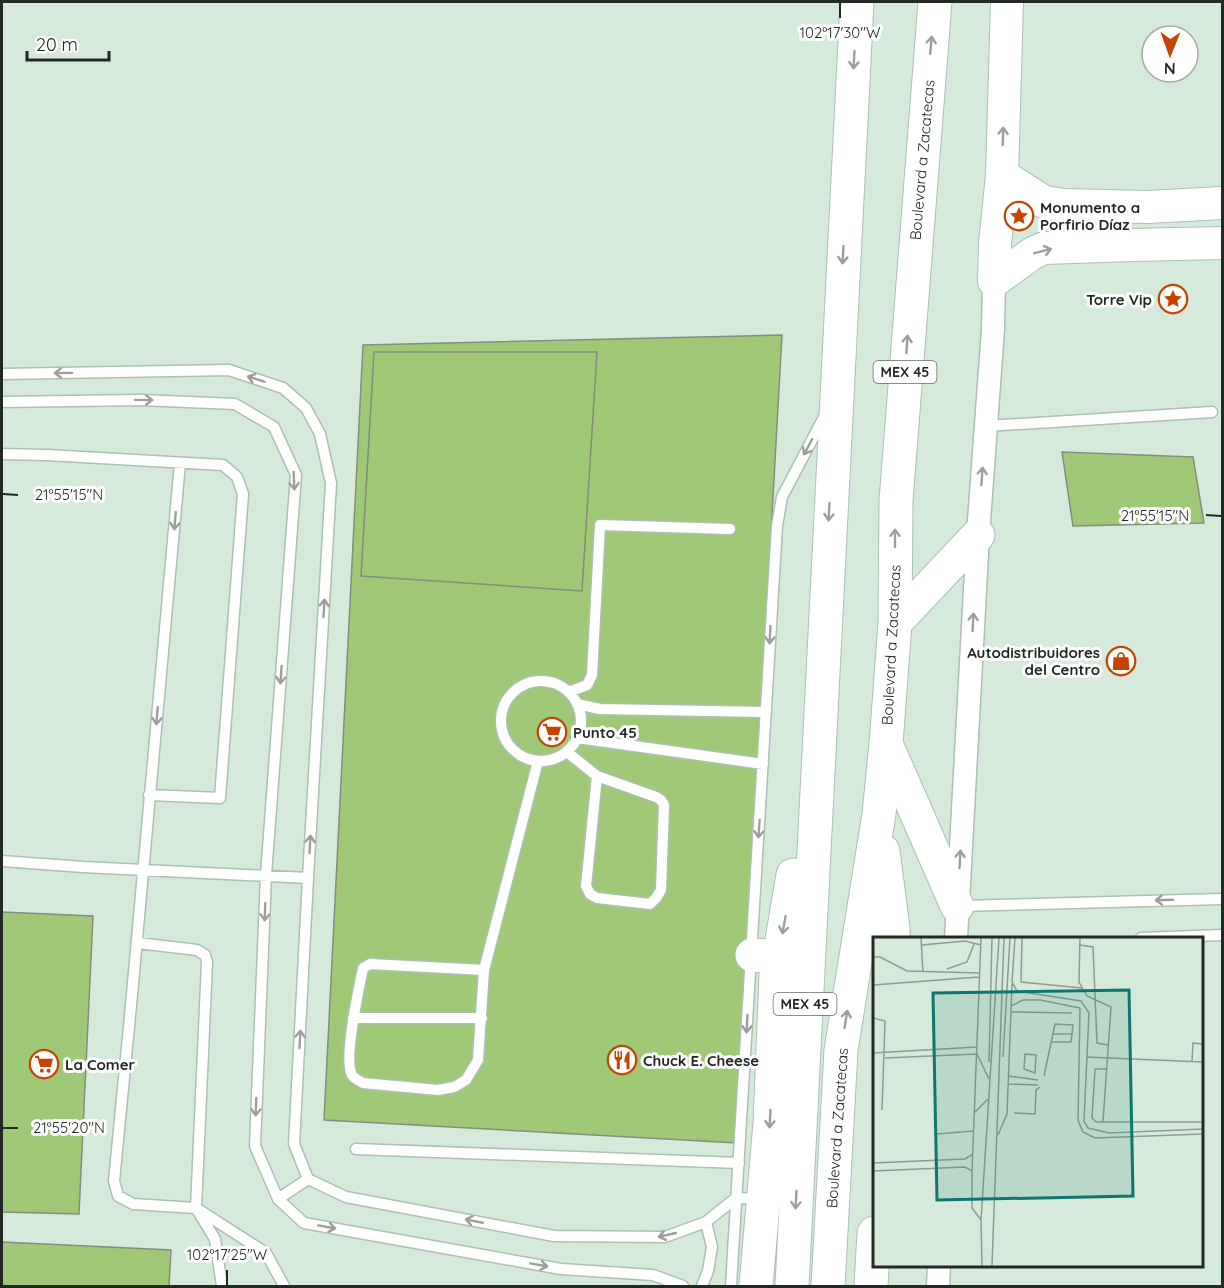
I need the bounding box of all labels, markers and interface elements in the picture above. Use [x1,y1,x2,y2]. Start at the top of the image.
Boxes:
text: 102°17'30"W [800,23,881,42]
scale bar [27,24,110,62]
north arrow [1140,24,1200,84]
text: 20 m [36,33,78,56]
one-way arrow [926,35,937,55]
one-way arrow [848,49,859,69]
text: N [1164,59,1176,79]
street label: Boulevard a Zacatecas [906,79,938,241]
one-way arrow [997,126,1009,146]
place label: Monumento a Porfirio Díaz [1040,198,1140,234]
place icon: Monumento a Porfirio Díaz [1003,200,1035,232]
one-way arrow [838,244,849,264]
one-way arrow [1033,244,1052,256]
place icon: Torre Vip [1157,283,1189,315]
place label: Torre Vip [1086,290,1152,309]
one-way arrow [902,334,913,354]
road number: MEX 45 [874,361,936,383]
one-way arrow [53,367,73,379]
one-way arrow [247,373,266,384]
one-way arrow [133,395,153,406]
one-way arrow [802,438,814,455]
one-way arrow [977,467,988,487]
one-way arrow [289,471,300,490]
text: 21°55'15"N [35,485,103,504]
one-way arrow [823,502,834,522]
text: 21°55'15"N [1121,506,1189,525]
one-way arrow [169,511,180,531]
one-way arrow [889,529,901,549]
street label: Boulevard a Zacatecas [877,564,905,726]
one-way arrow [319,598,330,618]
one-way arrow [968,613,979,633]
one-way arrow [765,624,776,644]
place label: Autodistribuidores del Centro [967,643,1100,679]
shop icon: Autodistribuidores del Centro [1105,645,1137,677]
one-way arrow [275,665,286,685]
one-way arrow [151,705,162,725]
supermarket icon: Punto 45 [536,716,568,748]
place label: Punto 45 [573,723,637,742]
one-way arrow [754,819,765,839]
one-way arrow [305,835,316,855]
one-way arrow [955,850,966,870]
one-way arrow [1155,895,1175,906]
one-way arrow [259,901,270,921]
one-way arrow [778,914,789,934]
inset map [873,937,1203,1267]
road number: MEX 45 [774,993,836,1015]
one-way arrow [841,1009,852,1029]
one-way arrow [742,1014,753,1034]
one-way arrow [294,1029,305,1049]
restaurant icon: Chuck E. Cheese [606,1044,638,1076]
street label: Boulevard a Zacatecas [822,1047,852,1209]
supermarket icon: La Comer [28,1048,60,1080]
place label: Chuck E. Cheese [643,1051,759,1070]
place label: La Comer [65,1055,135,1074]
one-way arrow [251,1096,262,1116]
one-way arrow [764,1108,775,1128]
text: 21°55'20"N [33,1118,105,1137]
one-way arrow [790,1189,801,1209]
one-way arrow [465,1215,485,1226]
one-way arrow [316,1222,336,1233]
one-way arrow [658,1230,678,1241]
text: 102°17'25"W [187,1245,268,1264]
one-way arrow [529,1260,549,1271]

